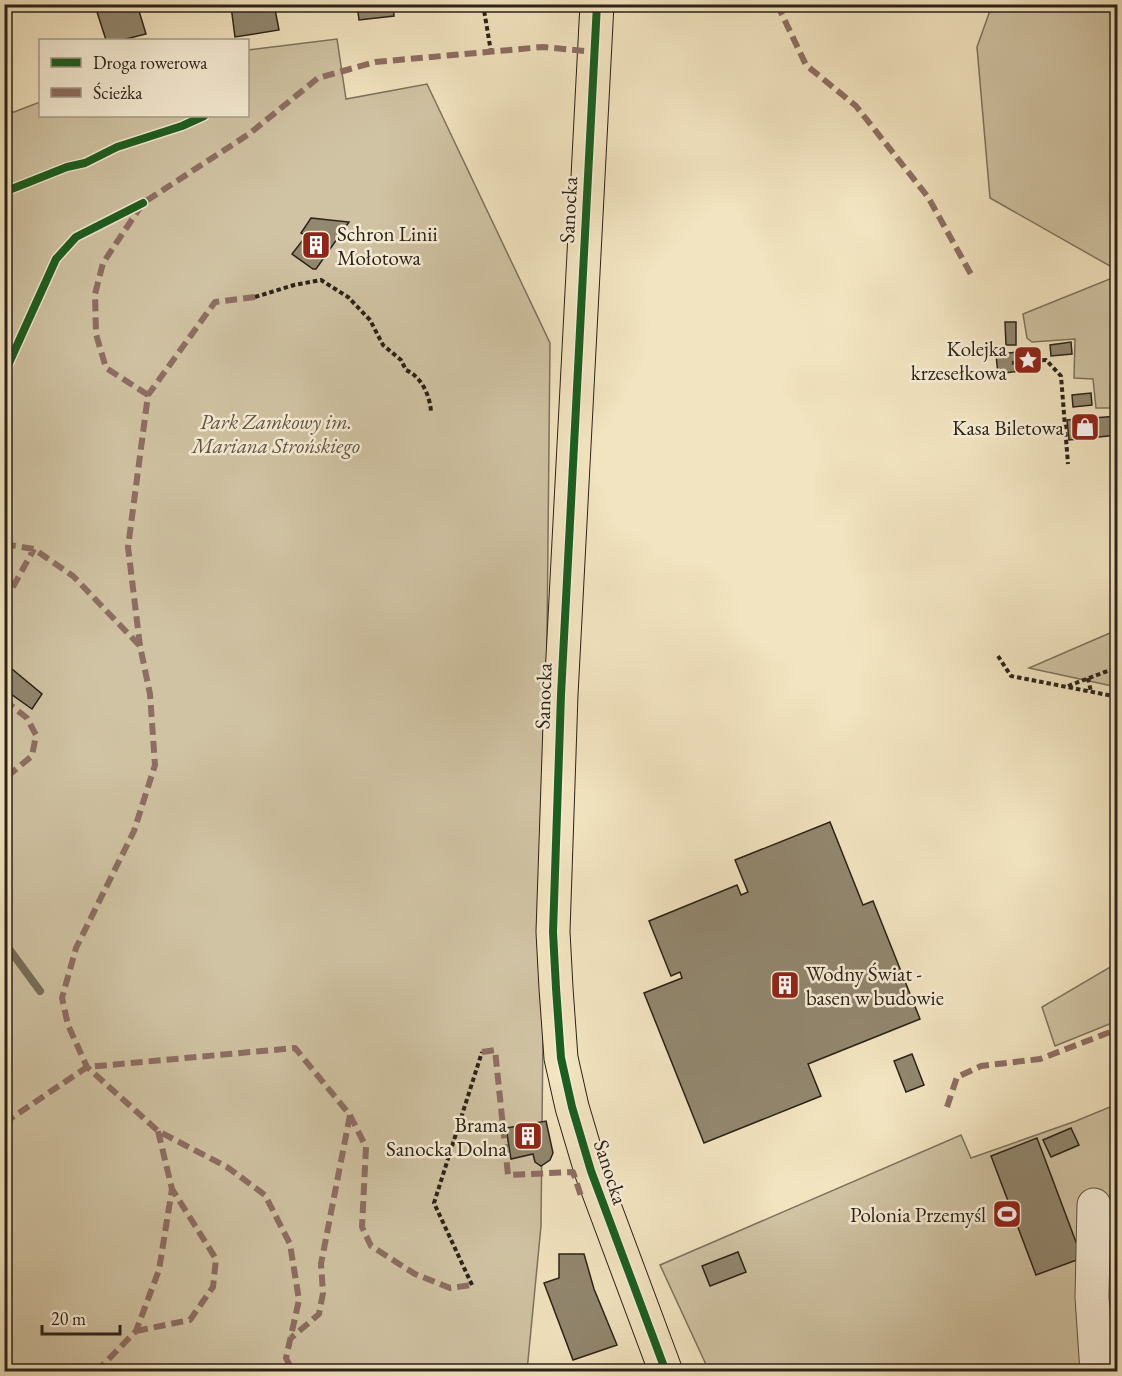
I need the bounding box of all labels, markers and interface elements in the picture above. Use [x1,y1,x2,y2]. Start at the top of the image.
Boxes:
legend [39,39,249,117]
text: Droga rowerowa [93,51,208,74]
text: Ścieżka [93,81,143,104]
street label: Sanocka [553,176,583,244]
place label: Schron Linii Mołotowa [337,220,438,271]
building icon: Schron Linii Mołotowa [300,229,332,261]
place label: Kolejka krzesełkowa [911,335,1008,386]
place icon: Kolejka krzesełkowa [1012,344,1044,376]
park label: Park Zamkowy im. Mariana Strońskiego [190,408,360,459]
shop icon: Kasa Biletowa [1069,411,1101,443]
place label: Kasa Biletowa [952,414,1065,441]
street label: Sanocka [528,662,558,730]
place label: Wodny Świat - basen w budowie [806,960,944,1011]
building icon: Wodny Świat - basen w budowie [769,969,801,1001]
place label: Brama Sanocka Dolna [386,1111,508,1162]
building icon: Brama Sanocka Dolna [512,1120,544,1152]
street label: Sanocka [588,1136,634,1208]
sports icon: Polonia Przemyśl [991,1198,1023,1230]
place label: Polonia Przemyśl [850,1201,986,1228]
scale bar [42,1298,120,1336]
text: 20 m [51,1307,86,1330]

